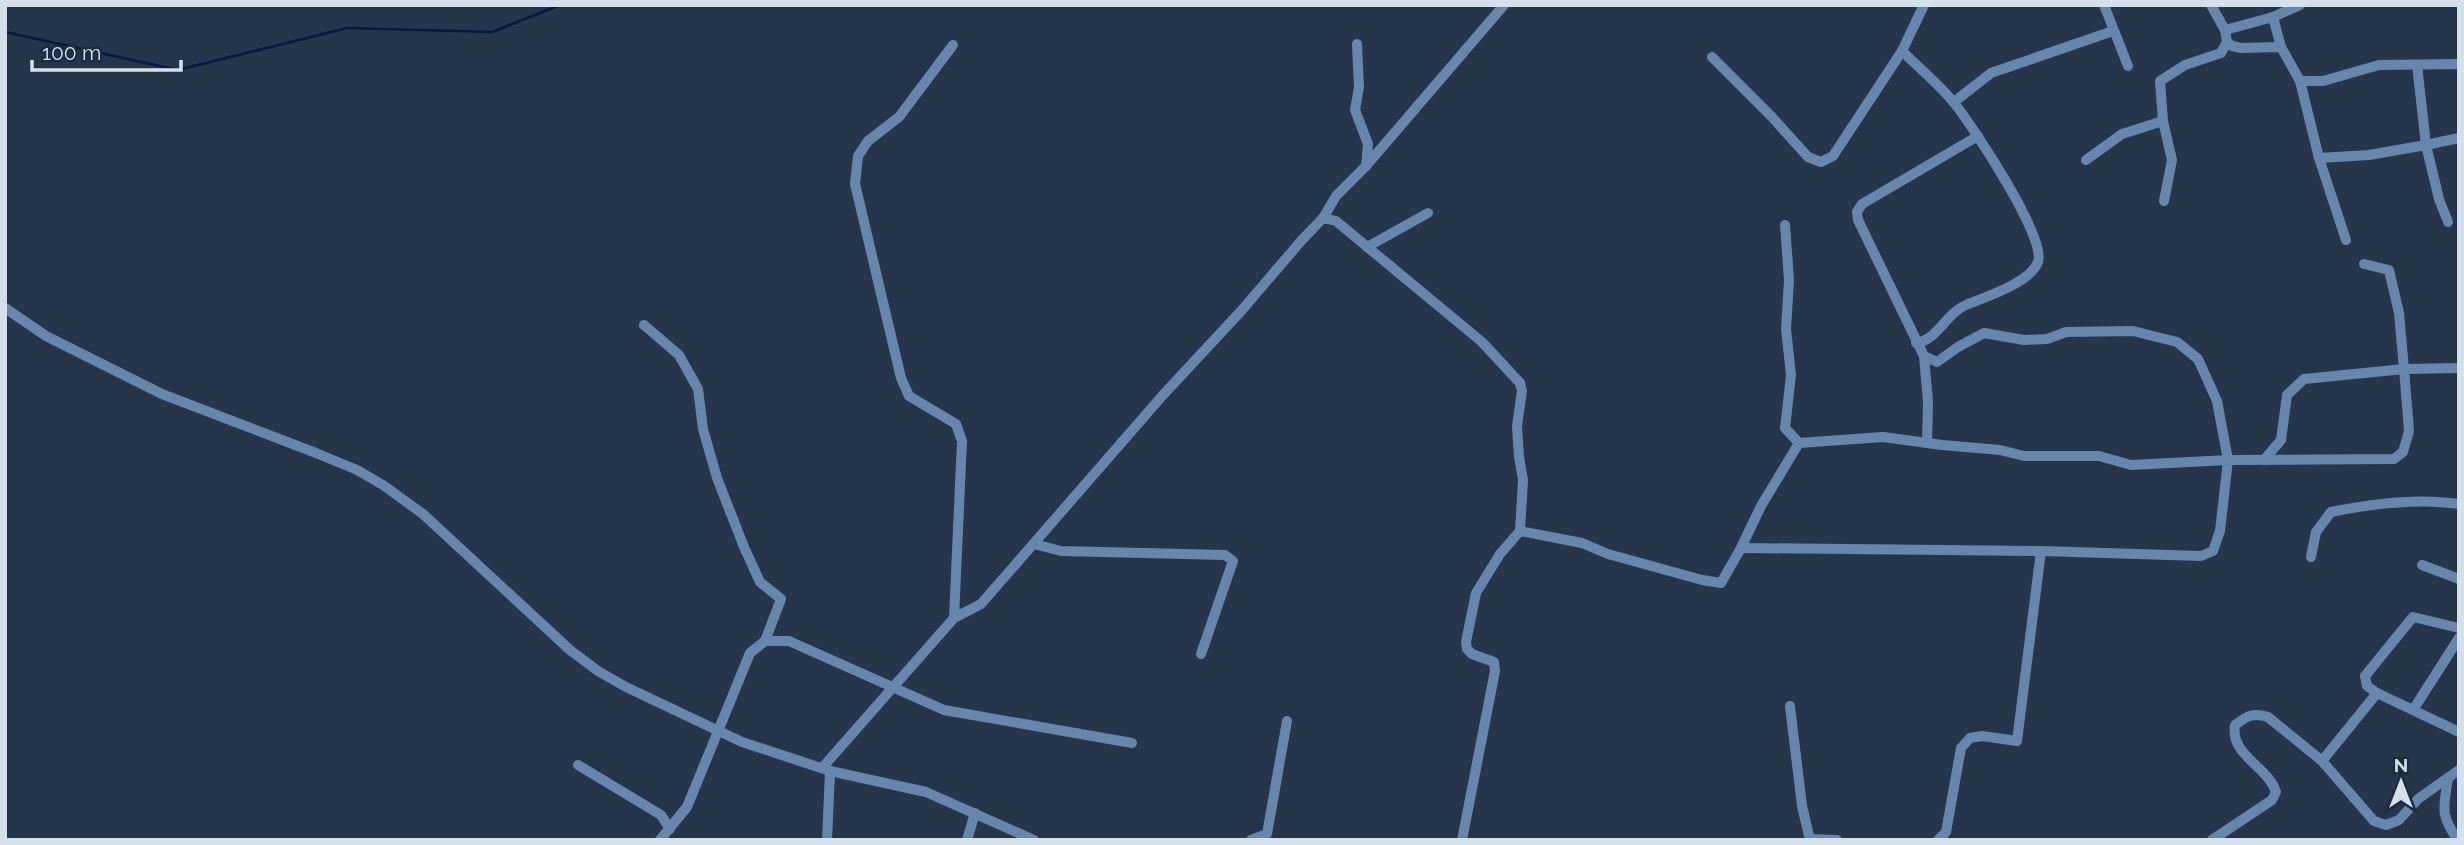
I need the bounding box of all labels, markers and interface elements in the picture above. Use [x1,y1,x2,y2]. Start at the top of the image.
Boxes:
scale bar [32,28,180,72]
text: 100 m [42,40,101,65]
north arrow [2366,747,2436,817]
text: N [2394,754,2408,776]

